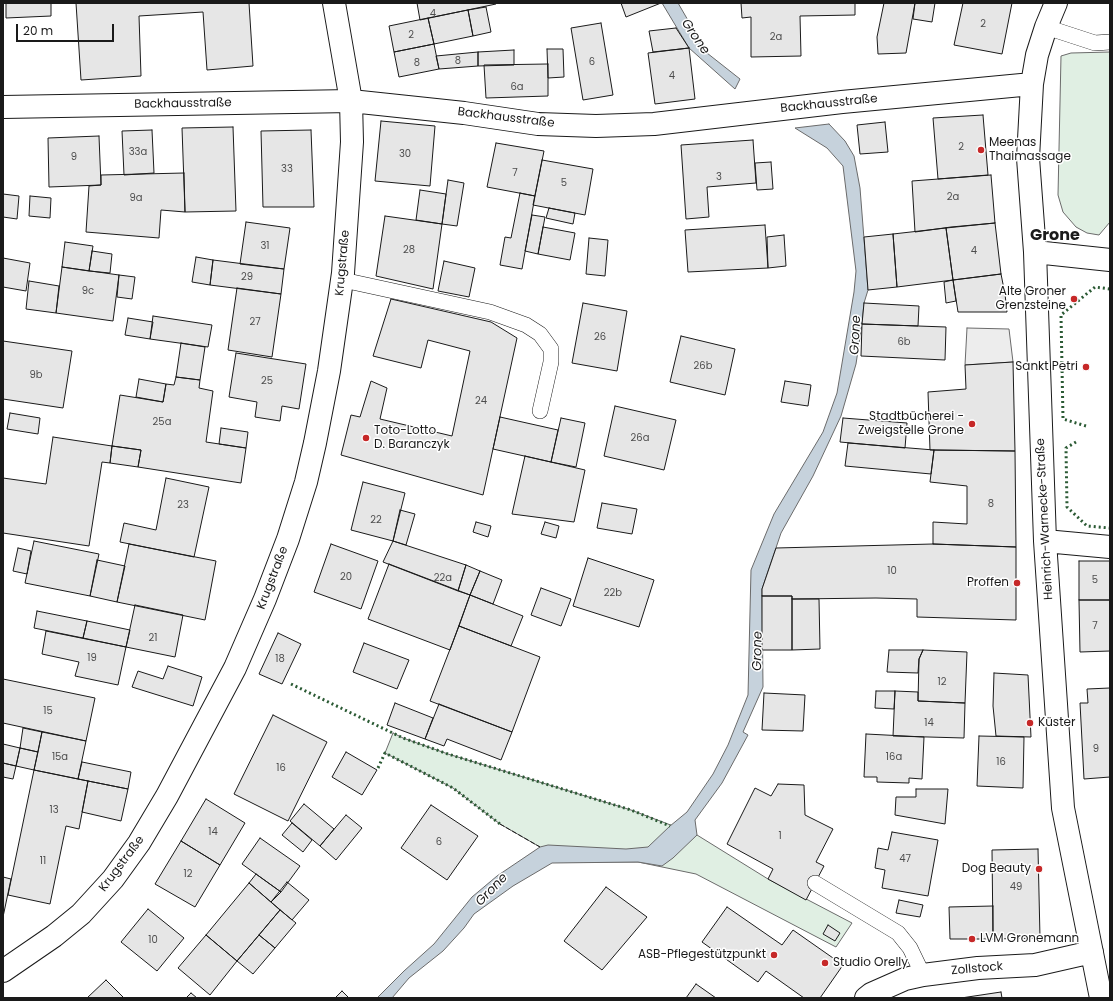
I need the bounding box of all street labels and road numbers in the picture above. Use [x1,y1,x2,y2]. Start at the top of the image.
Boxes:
street label: Backhausstraße [780,92,878,116]
street label: Backhausstraße [134,96,232,112]
street label: Backhausstraße [457,105,555,131]
street label: Krugstraße [333,229,353,297]
street label: Heinrich-Warnecke-Straße [1034,438,1056,600]
street label: Krugstraße [254,544,292,612]
street label: Krugstraße [96,833,148,895]
street label: Zollstock [951,960,1003,978]

